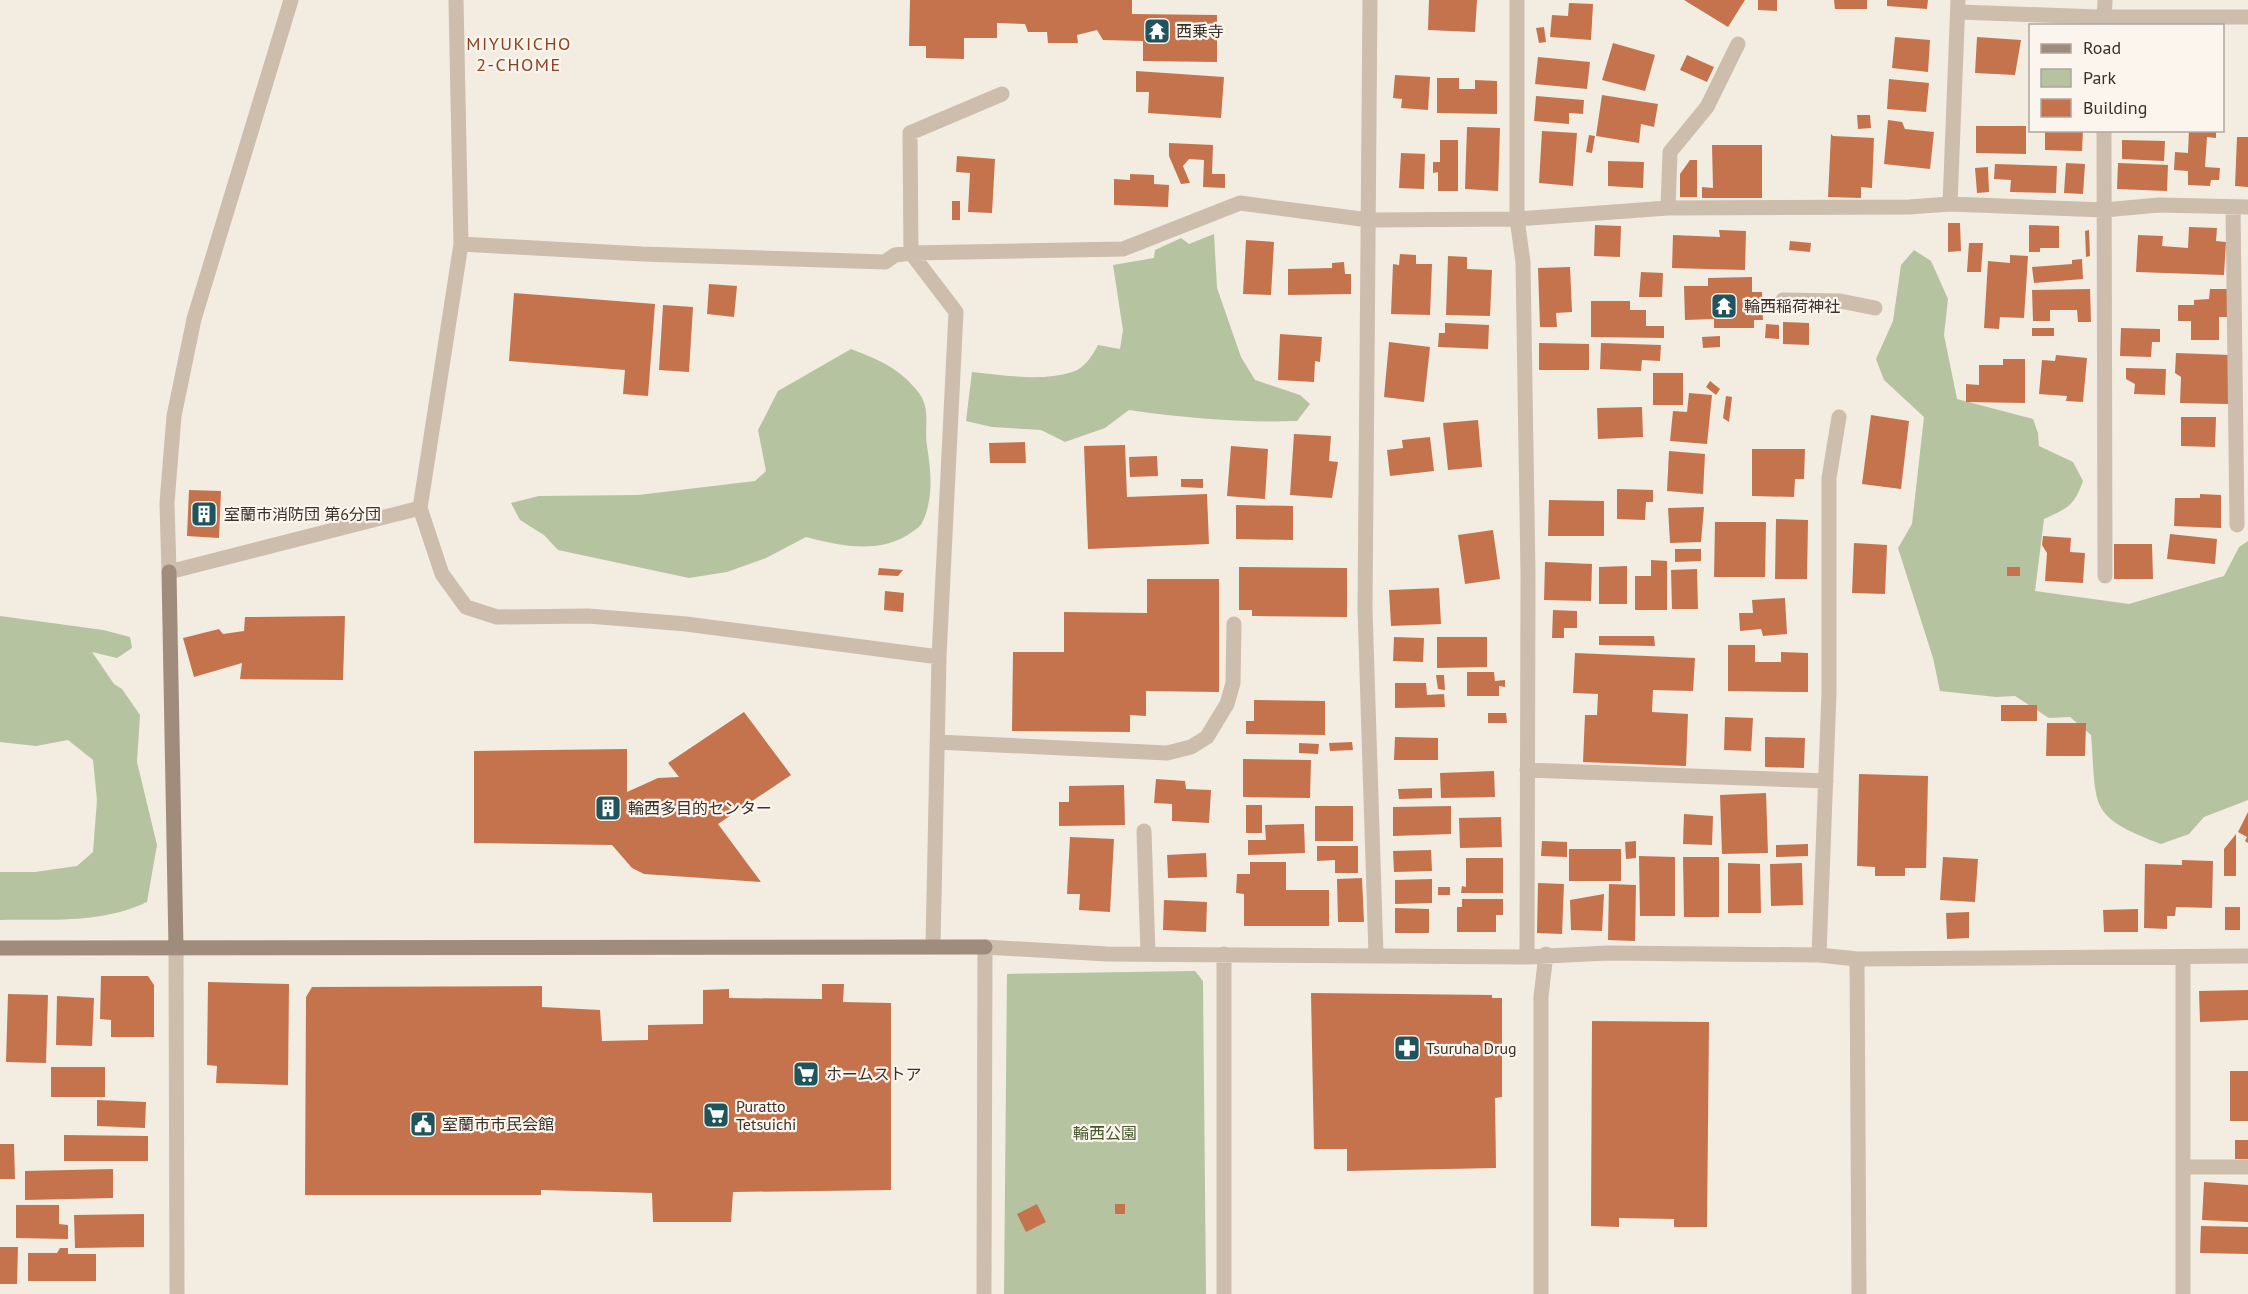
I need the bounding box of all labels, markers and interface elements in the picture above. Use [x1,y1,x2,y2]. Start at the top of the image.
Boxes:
temple icon: 西乗寺 [1142,16,1172,46]
place label: 西乗寺 [1176,21,1224,41]
legend [2029,24,2224,132]
district label: MIYUKICHO 2-CHOME [466,32,572,76]
text: Road [2083,36,2121,59]
text: Park [2083,66,2116,89]
text: Building [2083,96,2147,119]
temple icon: 輪西稲荷神社 [1709,291,1739,321]
place label: 輪西稲荷神社 [1744,296,1840,316]
building icon: 室蘭市消防団 第6分団 [189,499,219,529]
place label: 室蘭市消防団 第6分団 [224,504,381,524]
building icon: 輪西多目的センター [593,793,623,823]
place label: 輪西多目的センター [628,798,772,818]
pharmacy icon: Tsuruha Drug [1392,1033,1422,1063]
place label: Tsuruha Drug [1426,1038,1517,1058]
supermarket icon: ホームストア [791,1059,821,1089]
place label: ホームストア [826,1064,922,1084]
place label: Puratto Tetsuichi [736,1096,796,1134]
supermarket icon: Puratto Tetsuichi [701,1100,731,1130]
public building icon: 室蘭市市民会館 [408,1109,438,1139]
place label: 室蘭市市民会館 [442,1114,554,1134]
park label: 輪西公園 [1073,1123,1137,1143]

